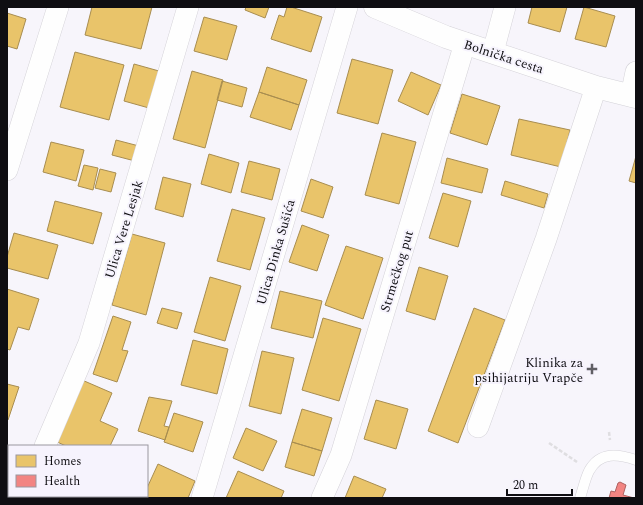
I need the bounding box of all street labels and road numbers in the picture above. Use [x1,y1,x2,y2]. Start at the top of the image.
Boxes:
street label: Bolnička cesta [461,35,547,79]
street label: Ulica Vere Lesjak [100,178,148,281]
street label: Ulica Dinka Sušića [251,197,301,307]
street label: Strmečkog put [375,228,419,315]

